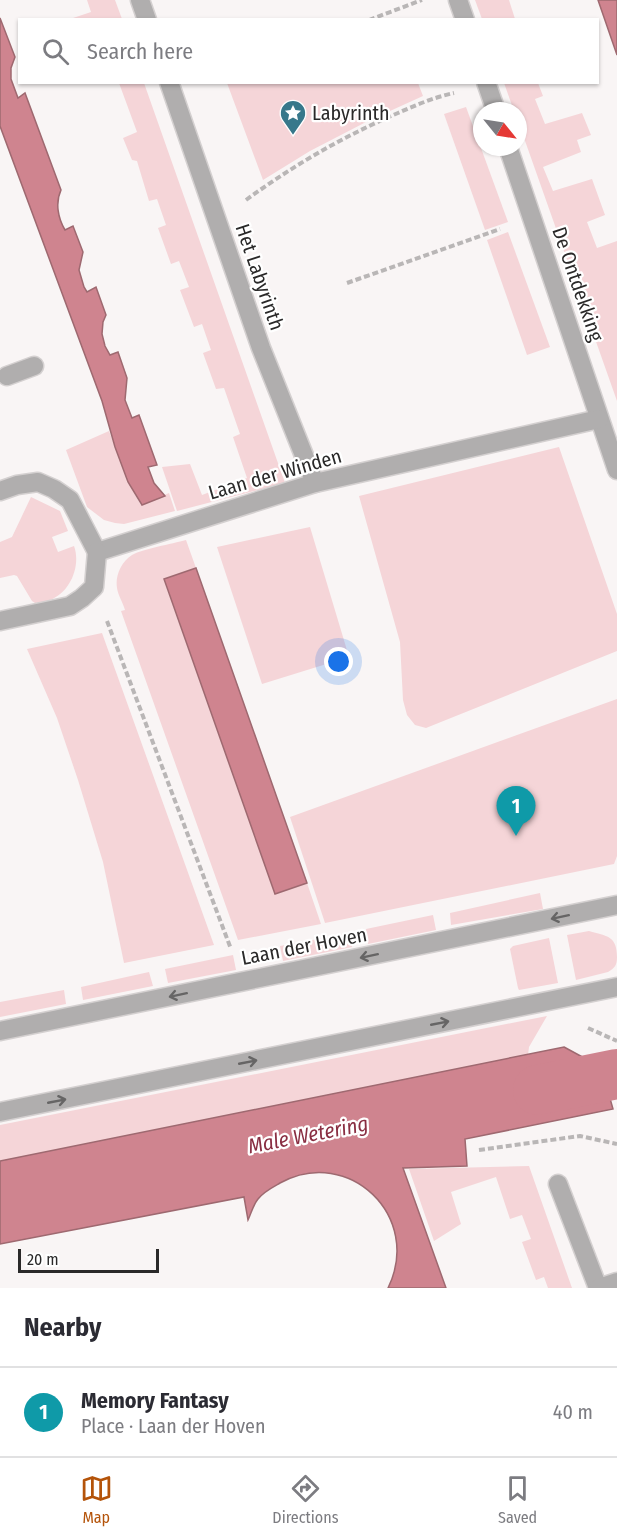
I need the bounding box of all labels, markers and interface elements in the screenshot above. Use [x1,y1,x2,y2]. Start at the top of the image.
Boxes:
search box [18,18,599,84]
icon: search [39,35,72,68]
text: Search here [87,38,193,65]
place icon: Labyrinth [278,98,308,136]
place label: Labyrinth [312,101,390,125]
north arrow [473,102,527,156]
street label: Het Labyrinth [231,221,289,333]
street label: De Ontdekking [547,223,609,345]
street label: Laan der Winden [206,444,344,504]
your location [324,647,353,676]
pin: 1 [496,786,536,836]
one-way arrow [550,911,569,923]
street label: Laan der Hoven [239,922,369,970]
one-way arrow [359,951,379,962]
one-way arrow [168,990,188,1001]
one-way arrow [429,1017,449,1028]
one-way arrow [238,1056,258,1067]
one-way arrow [47,1095,67,1106]
water label: Male Wetering [246,1111,370,1159]
scale bar [18,1246,159,1274]
text: 20 m [27,1250,58,1269]
text: Nearby [24,1312,101,1343]
text: Memory Fantasy [81,1387,229,1414]
text: 1 [39,1400,48,1424]
text: 40 m [553,1400,593,1424]
text: Place · Laan der Hoven [81,1414,265,1438]
tab: Map [80,1472,113,1527]
tab: Directions [272,1472,339,1527]
tab: Saved [498,1472,537,1527]

